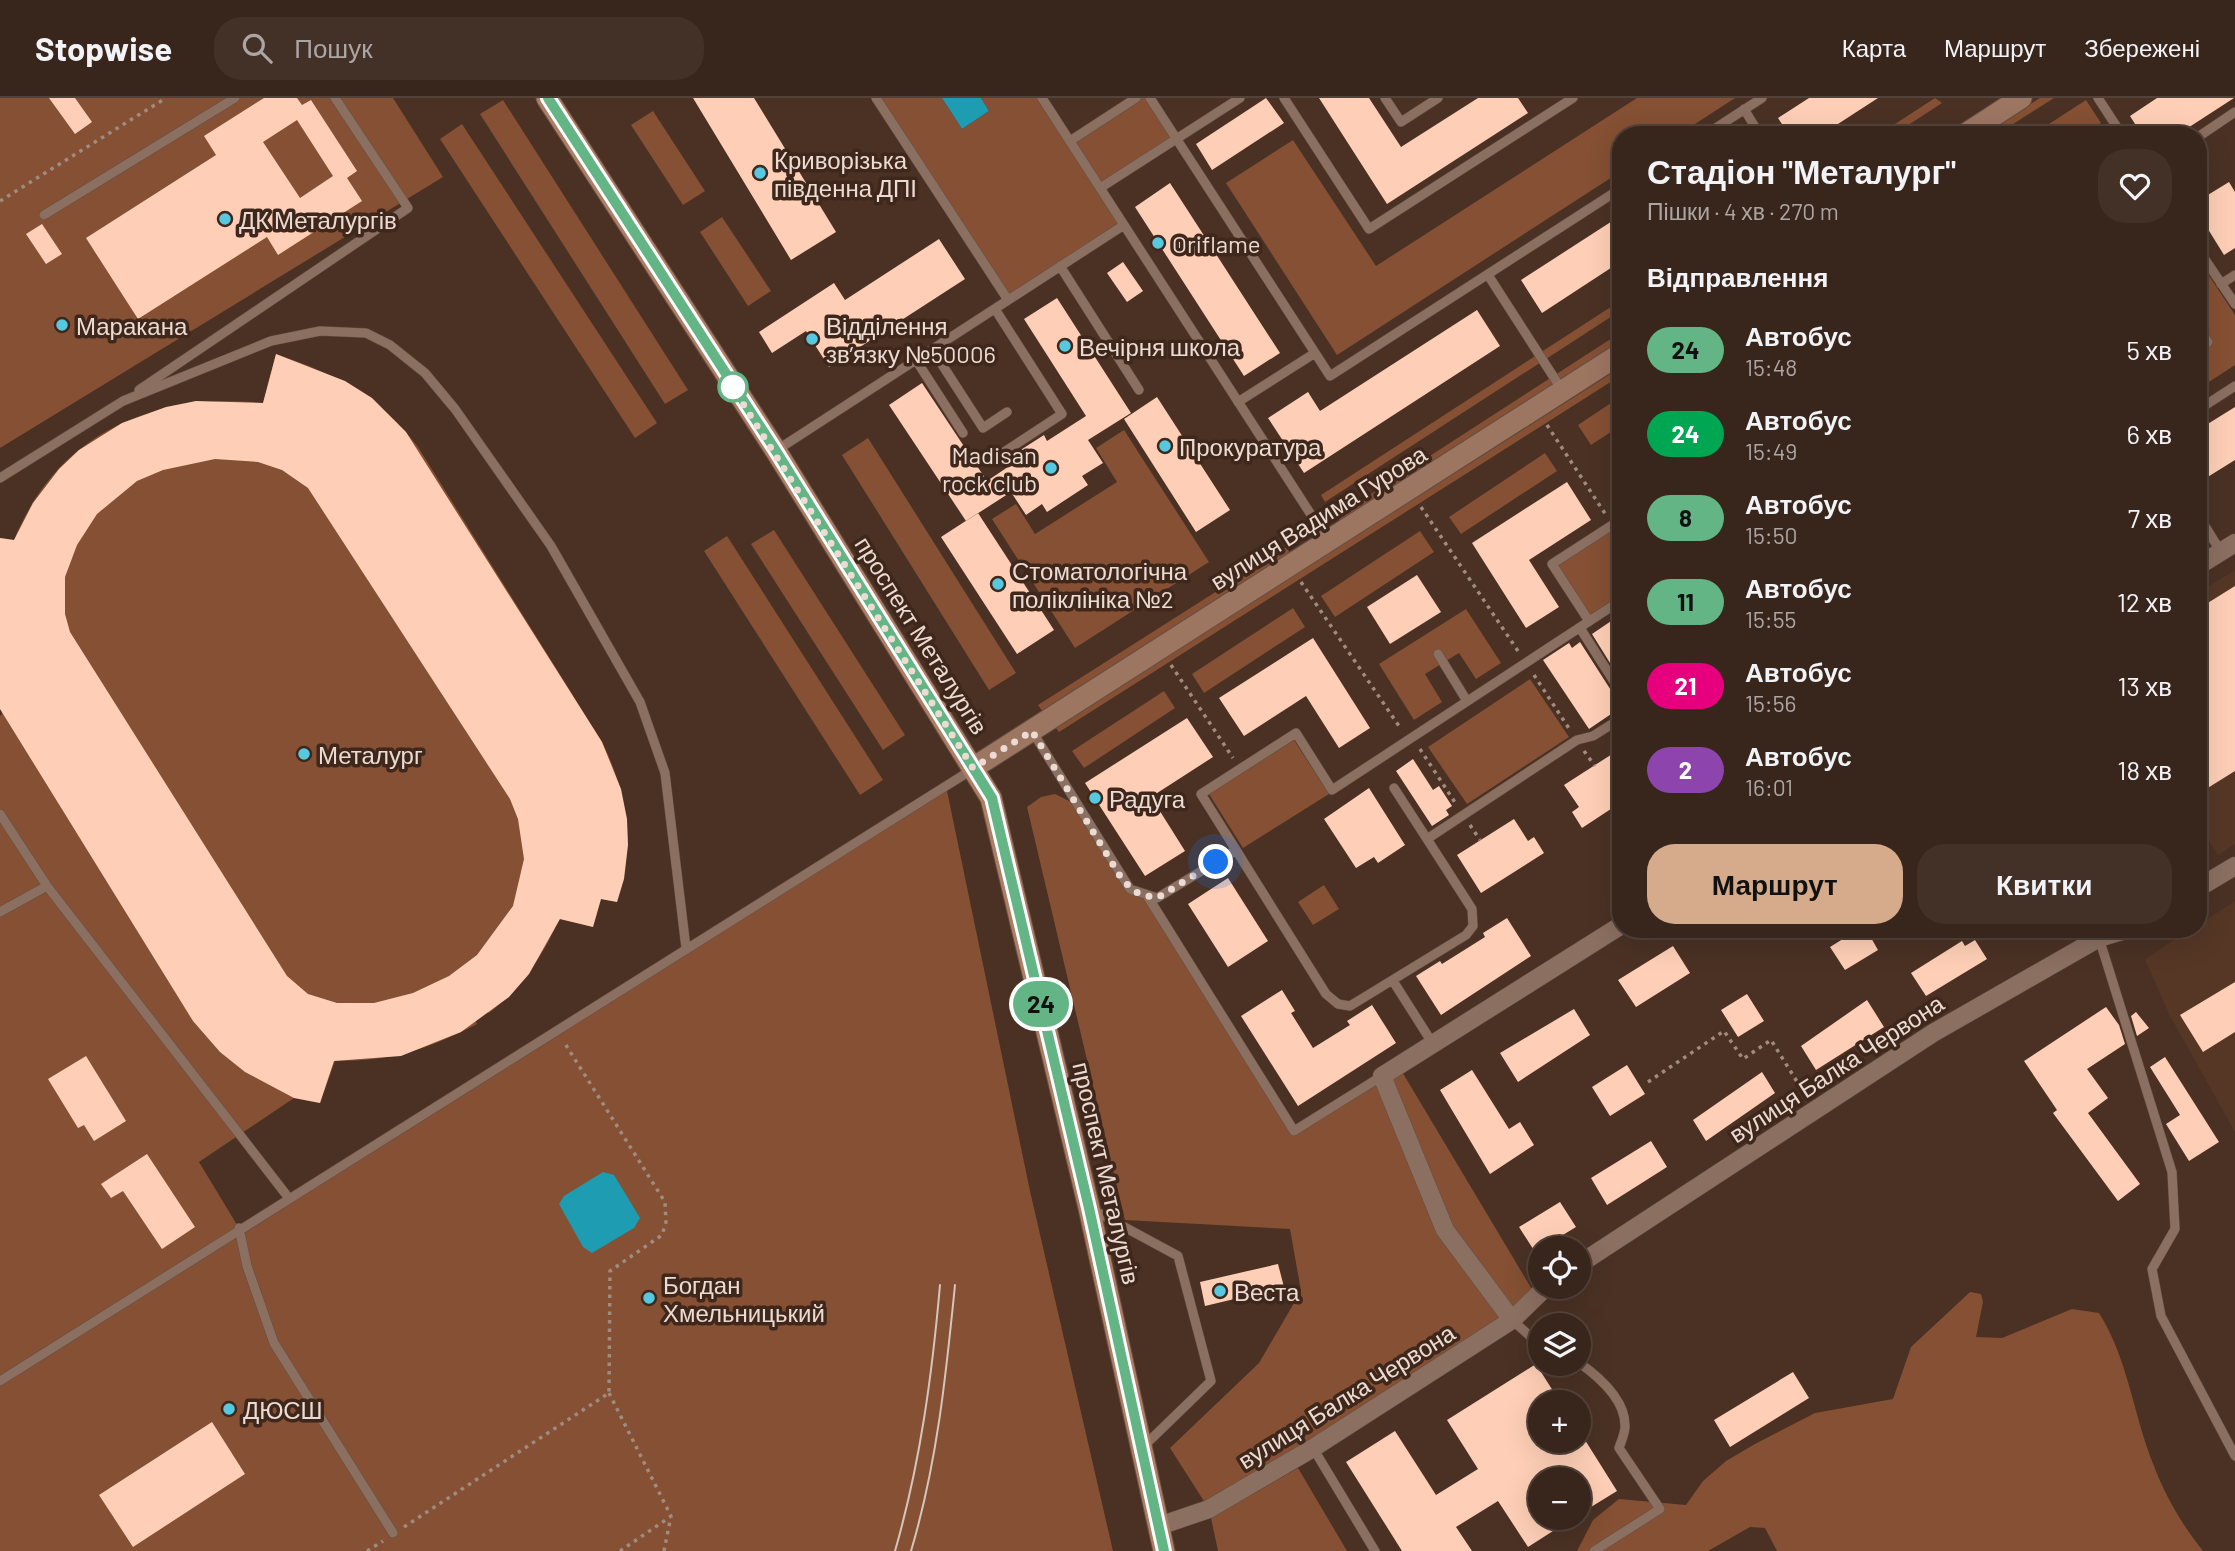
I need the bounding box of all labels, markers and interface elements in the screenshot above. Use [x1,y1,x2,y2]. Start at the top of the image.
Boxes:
search box [214,17,704,80]
text: Stopwise [35,28,172,68]
icon: search [238,29,276,67]
text: Пошук [294,32,373,63]
text: Карта [1842,33,1906,62]
text: Маршрут [1944,33,2046,62]
text: Збережені [2084,33,2200,62]
place label: Криворізька південна ДПІ [774,145,917,202]
button: heart [2098,149,2172,223]
text: Стадіон "Металург" [1647,151,1956,191]
marker: Криворізька південна ДПІ [752,165,768,181]
text: Пішки · 4 хв · 270 m [1647,197,1839,225]
place label: ДК Металургів [239,205,397,234]
marker: ДК Металургів [217,211,233,227]
place label: Oriflame [1172,229,1261,258]
marker: Oriflame [1150,235,1166,251]
text: Відправлення [1647,261,1828,292]
place label: Маракана [76,311,188,340]
place label: Відділення зв’язку №50006 [826,311,996,368]
marker: Маракана [54,317,70,333]
text: Автобус [1745,320,1852,351]
marker: Відділення зв’язку №50006 [804,331,820,347]
place label: Вечірня школа [1079,332,1241,361]
text: 5 хв [2127,334,2172,365]
text: 24 [1672,335,1699,364]
marker: Вечірня школа [1057,338,1073,354]
text: 15:48 [1745,353,1797,381]
unlabelled marker [718,372,748,402]
text: Автобус [1745,404,1852,435]
text: 6 хв [2127,418,2172,449]
text: 24 [1672,419,1699,448]
place label: Прокуратура [1179,432,1322,461]
text: 15:49 [1745,437,1797,465]
marker: Прокуратура [1157,438,1173,454]
street label: вулиця Вадима Гурова [1204,438,1432,595]
place label: Madisan rock club [942,440,1037,497]
marker: Madisan rock club [1043,460,1059,476]
text: Автобус [1745,488,1852,519]
text: 7 хв [2128,502,2172,533]
text: 8 [1679,503,1692,532]
text: 15:50 [1745,521,1798,549]
street label: проспект Металургів [849,531,995,739]
place label: Стоматологічна поліклініка №2 [1012,556,1188,613]
text: Автобус [1745,572,1852,603]
marker: Стоматологічна поліклініка №2 [990,576,1006,592]
text: 12 хв [2117,586,2172,617]
text: 11 [1677,587,1694,616]
text: 15:55 [1745,605,1796,633]
text: Автобус [1745,656,1852,687]
text: 13 хв [2117,670,2172,701]
text: 21 [1675,671,1696,700]
text: 15:56 [1745,689,1796,717]
place label: Металург [318,740,423,769]
text: Автобус [1745,740,1852,771]
marker: Металург [296,746,312,762]
text: 18 хв [2117,754,2172,785]
text: 2 [1679,755,1692,784]
text: 16:01 [1745,773,1793,801]
place label: Радуга [1109,784,1186,813]
marker: Радуга [1087,790,1103,806]
your location [1198,844,1233,879]
button: Маршрут [1647,844,1903,924]
button: Квитки [1917,844,2172,924]
line badge: 24 [1010,981,1072,1027]
street label: вулиця Балка Червона [1723,987,1949,1148]
text: 24 [1027,989,1055,1018]
street label: проспект Металургів [1067,1059,1147,1287]
map controls [1528,1236,1591,1530]
button: locate [1528,1236,1591,1299]
place label: Богдан Хмельницький [663,1270,825,1327]
place label: Веста [1234,1277,1300,1306]
marker: Веста [1212,1283,1228,1299]
marker: Богдан Хмельницький [641,1290,657,1306]
button: layers [1528,1313,1591,1376]
street label: вулиця Балка Червона [1232,1317,1460,1475]
button: + [1528,1390,1591,1453]
place label: ДЮСШ [243,1395,323,1424]
marker: ДЮСШ [221,1401,237,1417]
button: − [1528,1467,1591,1530]

